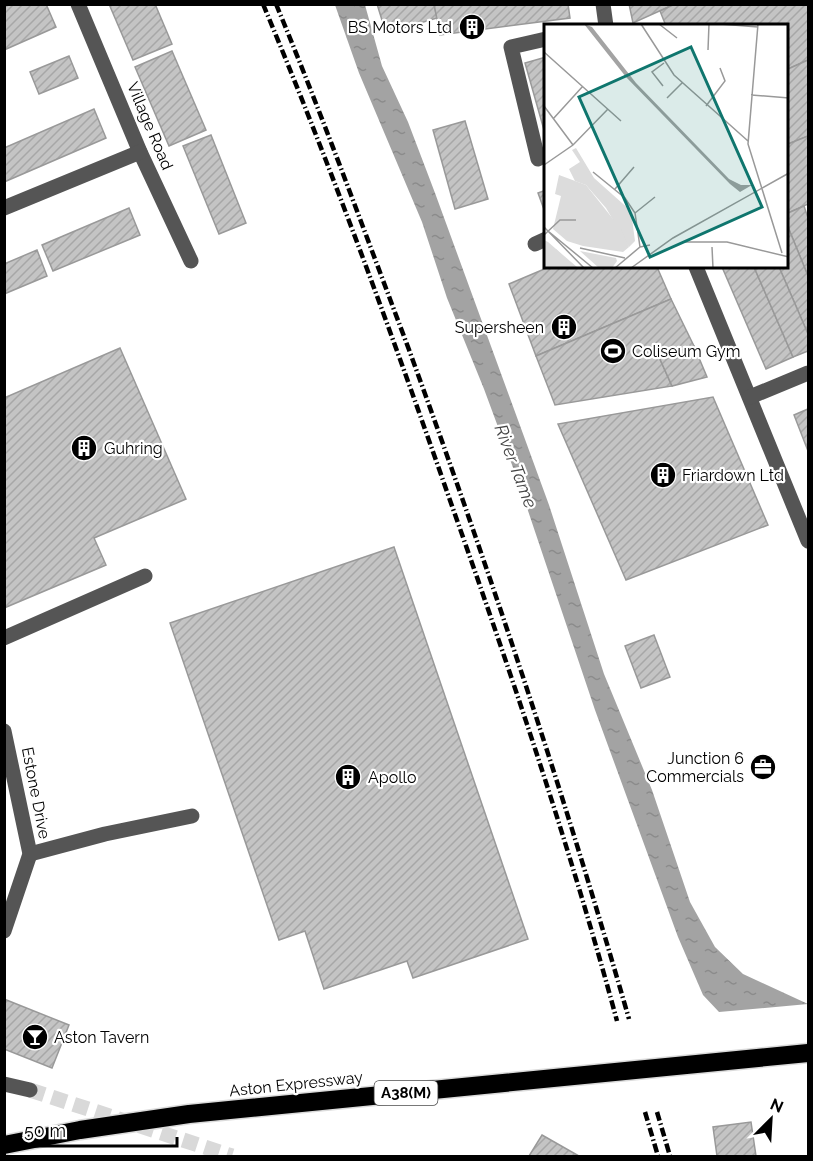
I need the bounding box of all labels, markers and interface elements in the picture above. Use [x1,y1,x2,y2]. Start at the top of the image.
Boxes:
building icon: BS Motors Ltd [457,12,487,42]
place label: BS Motors Ltd [348,18,452,37]
inset map [544,24,789,268]
street label: Village Road [123,79,177,173]
building icon: Supersheen [549,312,579,342]
place label: Supersheen [455,318,544,337]
sports icon: Coliseum Gym [598,336,628,366]
place label: Coliseum Gym [632,342,740,361]
water label: River Tame [490,421,542,511]
building icon: Guhring [69,433,99,463]
place label: Guhring [104,439,163,458]
building icon: Friardown Ltd [648,460,678,490]
place label: Friardown Ltd [682,466,784,485]
street label: Estone Drive [18,745,54,841]
place label: Junction 6 Commercials [646,749,744,786]
office icon: Junction 6 Commercials [748,752,778,782]
building icon: Apollo [333,762,363,792]
place label: Apollo [368,768,416,787]
bar icon: Aston Tavern [20,1022,50,1052]
place label: Aston Tavern [54,1028,149,1047]
street label: Aston Expressway [228,1068,364,1100]
road number: A38(M) [374,1081,438,1105]
north arrow [741,1089,801,1149]
text: N [767,1095,786,1117]
scale bar [15,1110,177,1148]
text: 50 m [24,1120,66,1141]

